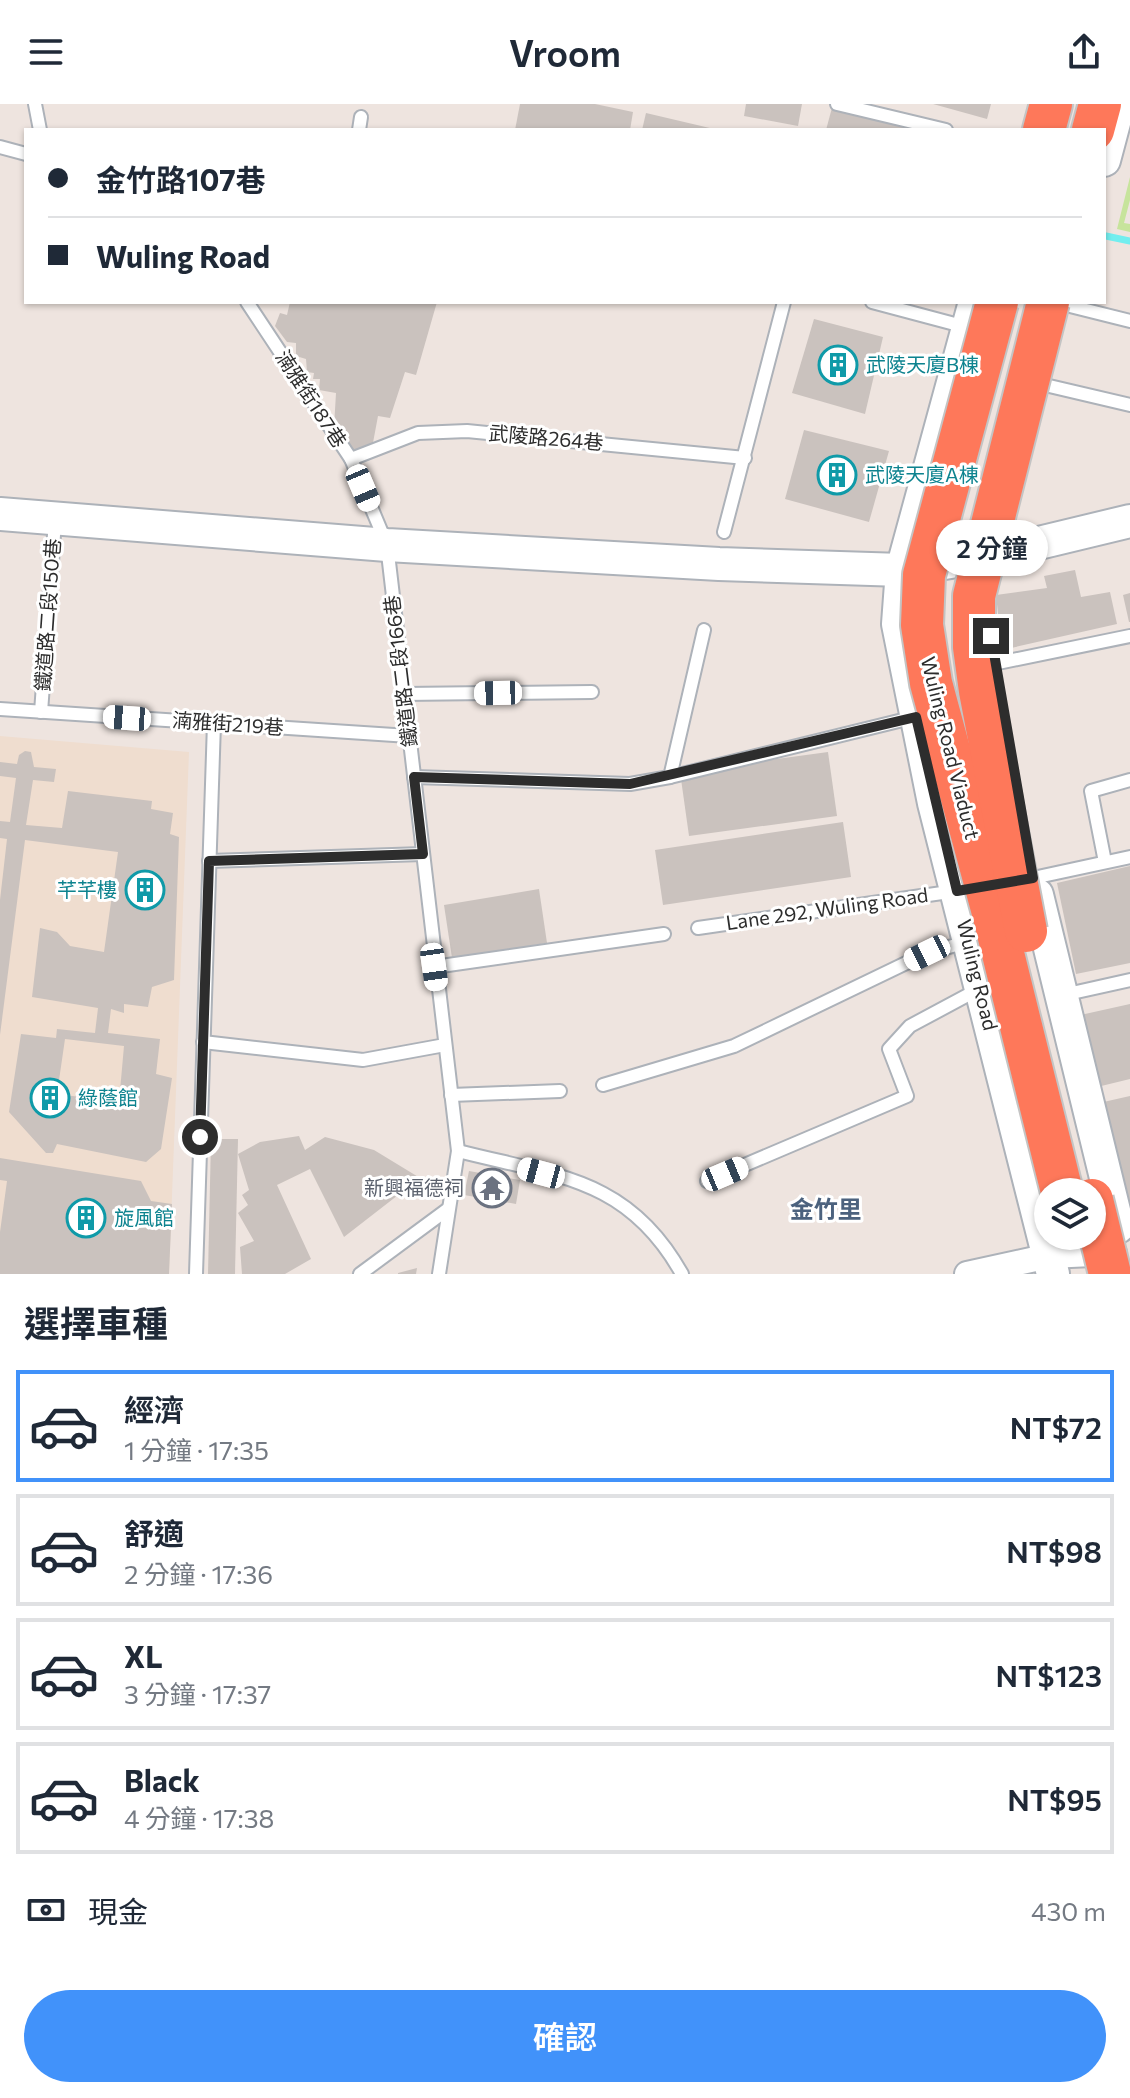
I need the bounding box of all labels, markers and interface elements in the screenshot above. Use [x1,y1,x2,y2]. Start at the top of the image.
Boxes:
icon: menu [24,30,68,74]
text: Vroom [509,30,621,74]
icon: share [1062,30,1106,74]
text: 金竹路107巷 [96,160,266,197]
text: Wuling Road [96,237,270,274]
building icon: 武陵天廈B棟 [817,344,859,386]
street label: 湳雅街187巷 [272,345,352,452]
place label: 武陵天廈B棟 [866,352,979,376]
street label: 武陵路264巷 [488,420,605,454]
building icon: 武陵天廈A棟 [816,454,858,496]
car [343,461,383,515]
place label: 武陵天廈A棟 [865,462,979,486]
callout: 2 分鐘 [935,520,1047,576]
text: 2 分鐘 [956,532,1028,563]
street label: 鐵道路二段150巷 [30,538,64,692]
street label: 鐵道路二段166巷 [379,594,421,748]
route end [973,618,1009,654]
street label: Wuling Road Viaduct [917,654,985,842]
car [474,681,522,705]
car [102,704,152,732]
street label: 湳雅街219巷 [171,707,285,739]
building icon: 芊芊樓 [124,869,166,911]
place label: 芊芊樓 [57,877,117,901]
street label: Lane 292, Wuling Road [724,882,930,934]
street label: Wuling Road [953,917,1003,1033]
car [900,932,954,974]
car [419,942,449,992]
building icon: 綠蔭館 [29,1077,71,1119]
place label: 綠蔭館 [78,1085,138,1109]
route start [182,1119,218,1155]
car [698,1154,752,1194]
car [515,1155,567,1191]
temple icon: 新興福德祠 [471,1167,513,1209]
place label: 新興福德祠 [364,1175,464,1199]
map controls [1034,1178,1106,1250]
button: layers [1034,1178,1106,1250]
district label: 金竹里 [790,1194,862,1223]
building icon: 旋風館 [65,1197,107,1239]
place label: 旋風館 [114,1205,174,1229]
text: 選擇車種 [24,1300,168,1344]
icon: car [28,1390,100,1462]
text: 經濟 [124,1390,184,1427]
text: NT$72 [1010,1408,1102,1445]
text: 1 分鐘 · 17:35 [124,1434,269,1465]
icon: car [28,1514,100,1586]
text: 舒適 [124,1514,184,1551]
text: NT$98 [1006,1532,1102,1569]
text: 2 分鐘 · 17:36 [124,1558,273,1589]
text: XL [124,1637,163,1674]
icon: car [28,1638,100,1710]
text: NT$123 [995,1656,1102,1693]
text: 3 分鐘 · 17:37 [124,1678,271,1709]
text: Black [124,1761,200,1798]
icon: car [28,1762,100,1834]
text: NT$95 [1007,1780,1102,1817]
text: 4 分鐘 · 17:38 [124,1802,274,1833]
icon: cash [24,1888,68,1932]
text: 現金 [88,1892,148,1929]
text: 430 m [1031,1895,1106,1926]
button: 確認 [24,1990,1106,2082]

